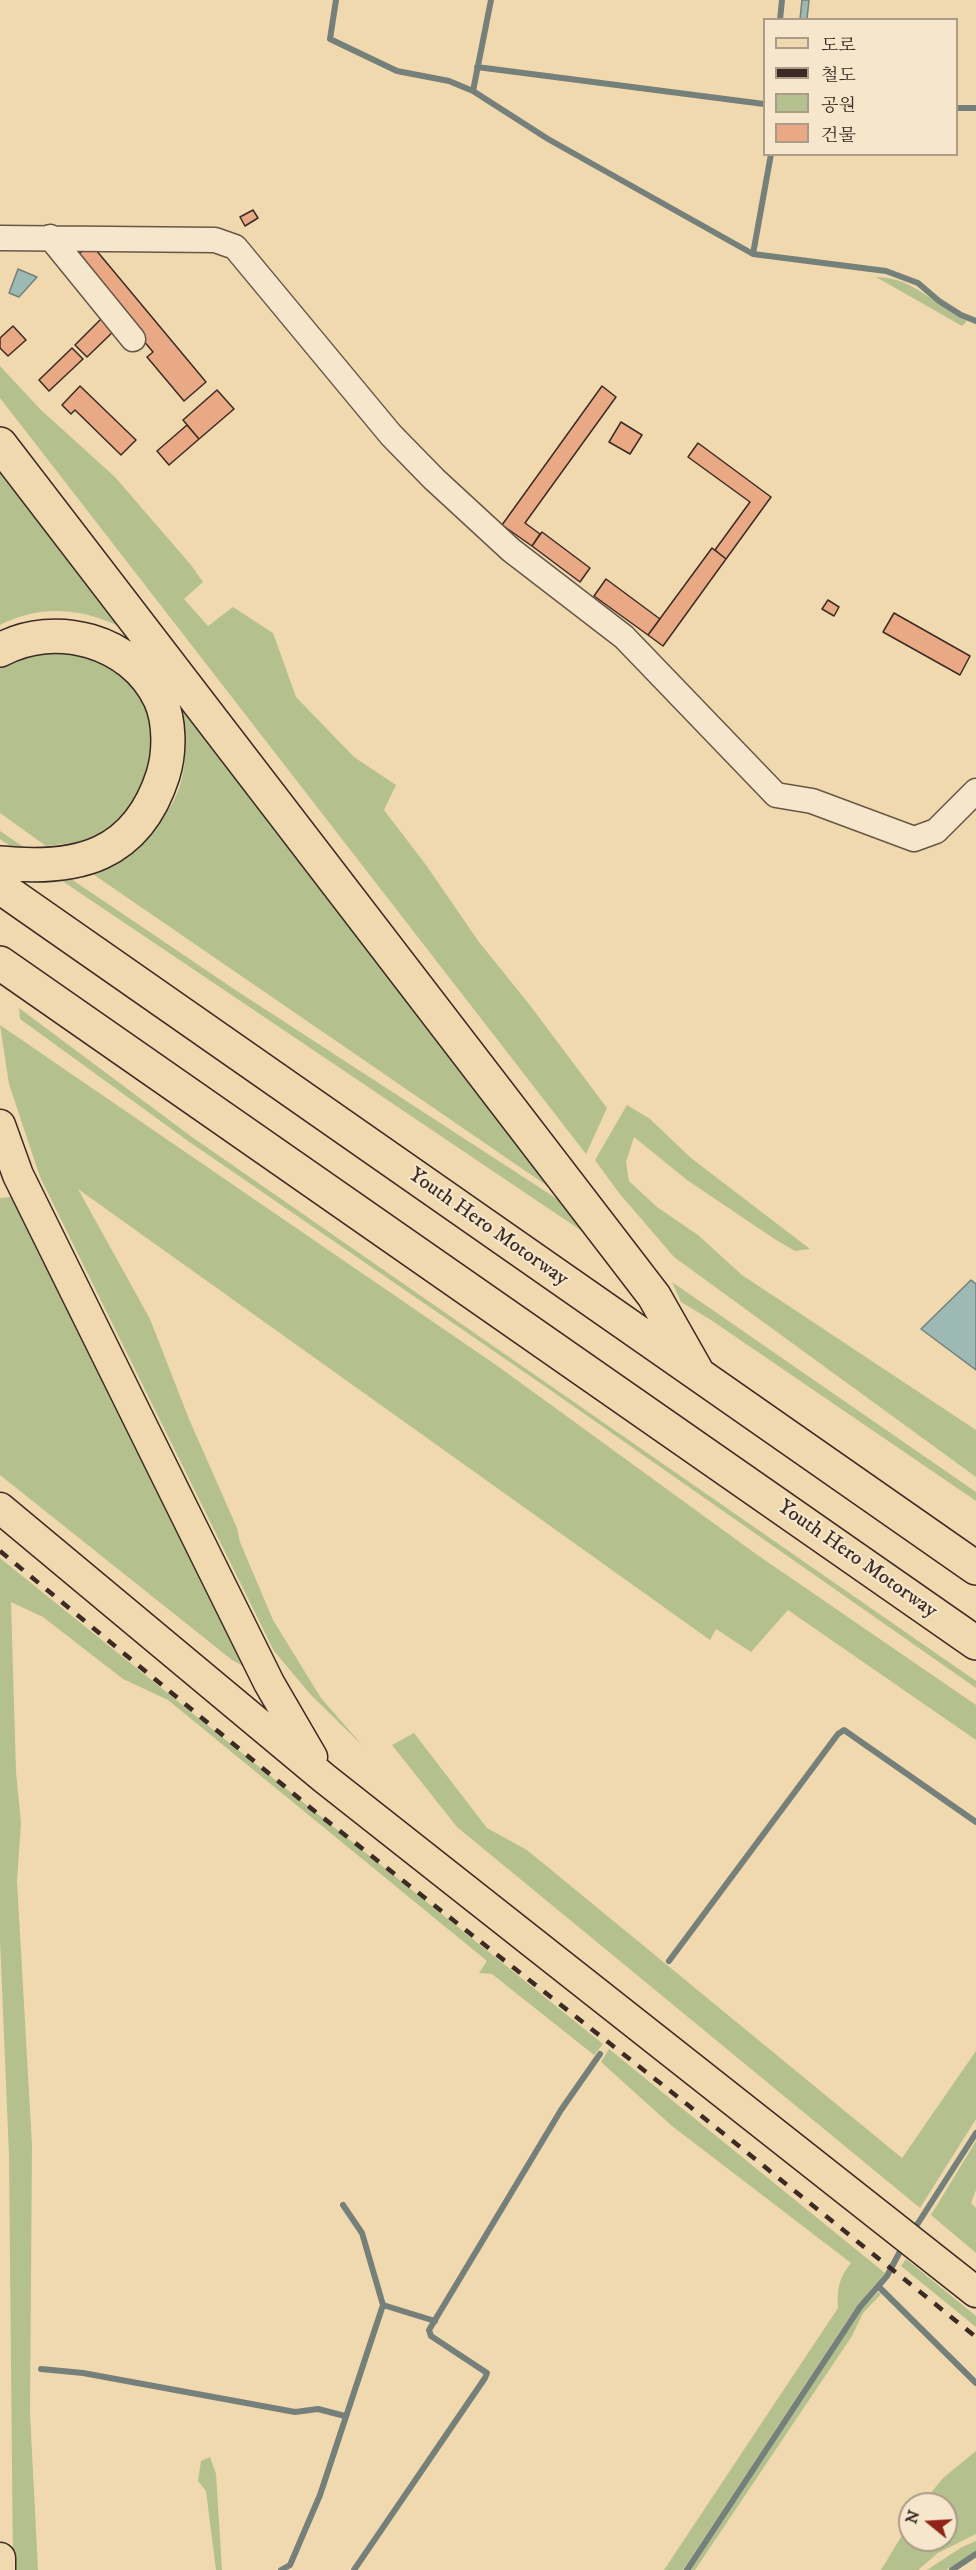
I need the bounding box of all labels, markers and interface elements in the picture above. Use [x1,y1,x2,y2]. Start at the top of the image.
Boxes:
legend [763,18,958,156]
text: 도로 [821,35,856,57]
text: 철도 [821,65,856,87]
text: 공원 [821,95,856,117]
text: 건물 [821,125,856,147]
street label: Youth Hero Motorway [403,1163,573,1293]
street label: Youth Hero Motorway [772,1495,942,1625]
north arrow [898,2492,958,2552]
text: N [901,2508,924,2526]

